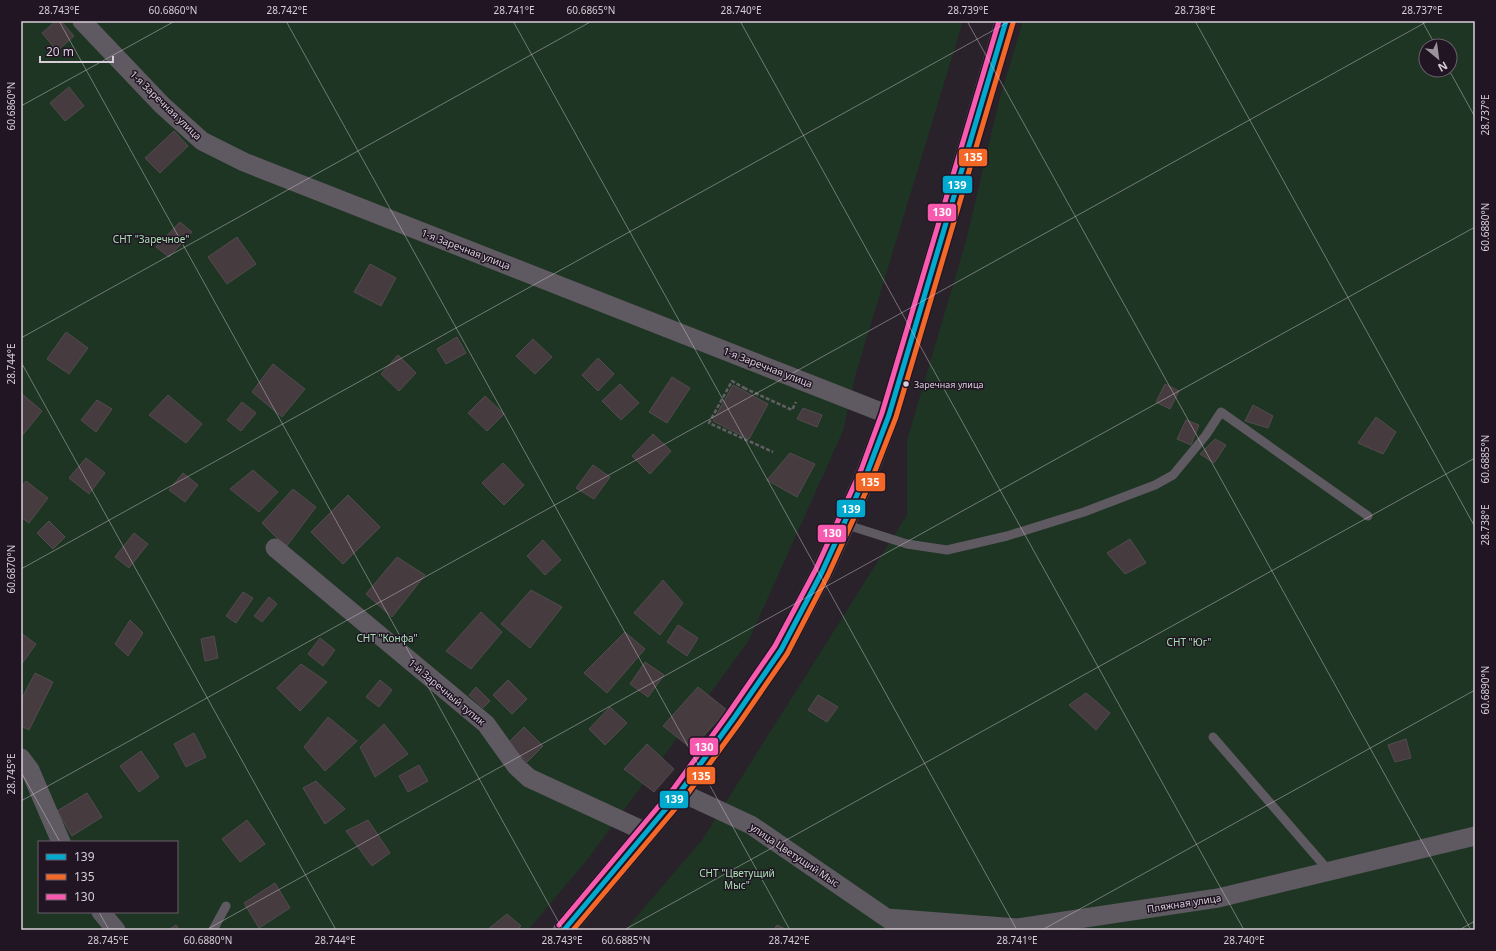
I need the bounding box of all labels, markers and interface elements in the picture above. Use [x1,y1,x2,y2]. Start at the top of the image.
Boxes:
text: 28.743°E [38,3,80,17]
text: 60.6860°N [149,3,197,17]
text: 28.742°E [266,3,308,17]
text: 28.741°E [493,3,535,17]
text: 60.6865°N [567,3,615,17]
text: 28.740°E [720,3,762,17]
text: 28.739°E [947,3,989,17]
text: 28.738°E [1174,3,1216,17]
text: 28.737°E [1401,3,1443,17]
scale bar [40,38,113,64]
north arrow [1418,38,1458,78]
text: 20 m [46,43,74,60]
text: N [1436,58,1451,76]
street label: 1-я Заречная улица [127,67,205,143]
text: 60.6860°N [4,82,18,130]
text: 28.737°E [1478,94,1492,136]
line badge: 135 [958,148,988,167]
text: 135 [964,149,982,164]
line badge: 139 [942,175,973,194]
text: 139 [948,177,966,192]
line badge: 130 [927,203,957,222]
text: 60.6880°N [1478,203,1492,251]
text: 130 [933,204,951,219]
street label: 1-я Заречная улица [419,226,513,272]
park label: СНТ "Заречное" [113,232,189,246]
text: 28.744°E [4,343,18,385]
street label: 1-я Заречная улица [721,344,815,390]
place label: Заречная улица [914,378,983,391]
marker: Заречная улица [901,379,911,389]
text: 60.6885°N [1478,435,1492,483]
line badge: 135 [855,472,886,492]
text: 135 [861,474,879,489]
line badge: 139 [836,499,866,518]
text: 139 [842,501,860,516]
text: 28.738°E [1478,504,1492,546]
line badge: 130 [817,524,847,543]
text: 130 [823,525,841,540]
text: 60.6870°N [4,545,18,593]
park label: СНТ "Конфа" [356,631,418,645]
park label: СНТ "Юг" [1167,635,1211,649]
street label: 1-й Заречный тупик [406,656,489,729]
text: 60.6890°N [1478,666,1492,714]
line badge: 130 [689,737,719,756]
text: 130 [695,739,713,754]
text: 28.745°E [4,753,18,795]
line badge: 135 [686,766,716,785]
text: 135 [692,768,710,783]
line badge: 139 [659,790,689,809]
text: 139 [665,791,683,806]
street label: улица Цветущий Мыс [748,820,842,890]
legend [38,841,178,913]
text: 139 [74,848,95,865]
park label: СНТ "Цветущий Мыс" [699,866,775,892]
text: 135 [74,868,95,885]
text: 130 [74,888,95,905]
street label: Пляжная улица [1146,890,1222,916]
text: 28.745°E [87,933,129,947]
text: 60.6880°N [184,933,232,947]
text: 28.744°E [314,933,356,947]
text: 28.743°E [541,933,583,947]
text: 60.6885°N [602,933,650,947]
text: 28.742°E [768,933,810,947]
text: 28.741°E [996,933,1038,947]
text: 28.740°E [1223,933,1265,947]

